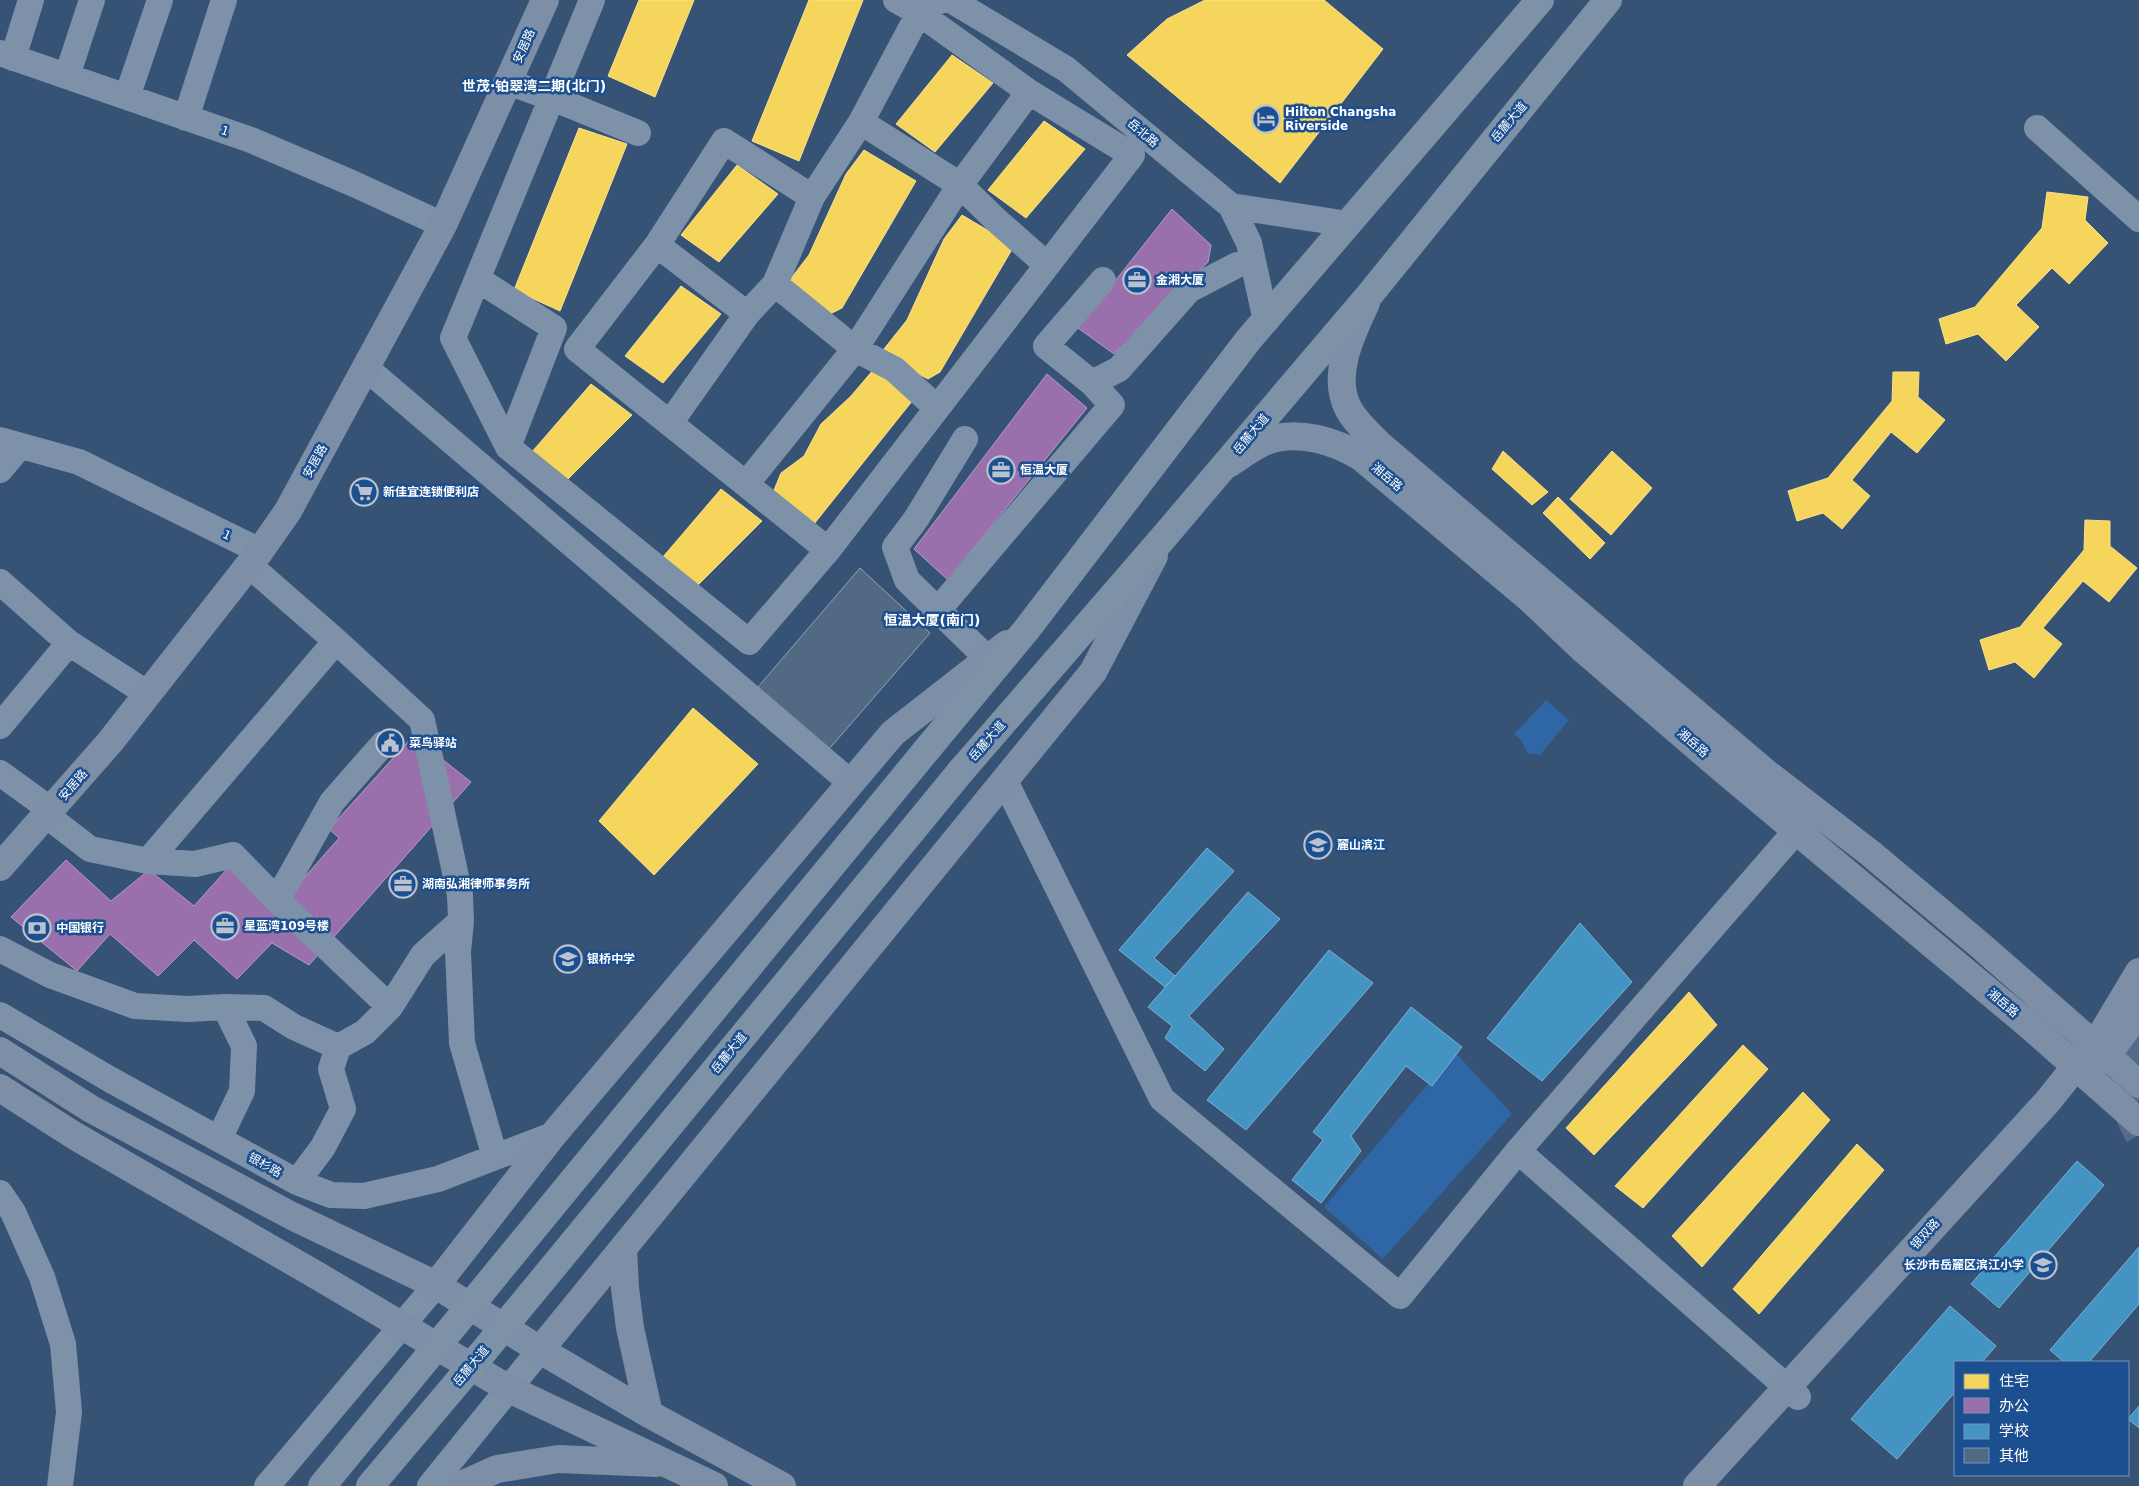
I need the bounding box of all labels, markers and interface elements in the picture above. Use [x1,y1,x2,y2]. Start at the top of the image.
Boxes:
street label: 安居路 [510,27,538,65]
district label: 世茂·铂翠湾二期(北门) [462,78,606,94]
street label: 岳麓大道 [1488,99,1530,145]
hotel icon: Hilton Changsha Riverside [1251,104,1281,134]
place label: Hilton Changsha Riverside [1285,105,1396,133]
street label: 岳北路 [1125,116,1161,150]
street label: 1 [219,123,231,139]
office icon: 金湘大厦 [1122,265,1152,295]
place label: 金湘大厦 [1156,273,1204,287]
street label: 岳麓大道 [1230,411,1272,457]
street label: 安居路 [300,442,330,480]
office icon: 恒温大厦 [986,455,1016,485]
street label: 湘岳路 [1369,460,1405,494]
place label: 恒温大厦 [1020,463,1068,477]
supermarket icon: 新佳宜连锁便利店 [349,477,379,507]
place label: 新佳宜连锁便利店 [383,485,479,499]
street label: 1 [220,527,234,543]
district label: 恒温大厦(南门) [884,612,980,628]
street label: 岳麓大道 [966,718,1008,764]
street label: 湘岳路 [1675,726,1711,760]
public building icon: 菜鸟驿站 [375,728,405,758]
place label: 菜鸟驿站 [409,736,457,750]
street label: 安居路 [56,767,90,803]
school or university icon: 麓山滨江 [1303,830,1333,860]
place label: 麓山滨江 [1337,838,1385,852]
office icon: 湖南弘湘律师事务所 [388,869,418,899]
place label: 湖南弘湘律师事务所 [422,877,530,891]
office icon: 星蓝湾109号楼 [210,911,240,941]
bank icon: 中国银行 [22,913,52,943]
place label: 星蓝湾109号楼 [244,919,329,933]
place label: 中国银行 [56,921,104,935]
school or university icon: 银桥中学 [553,944,583,974]
place label: 银桥中学 [587,952,635,966]
street label: 湘岳路 [1985,986,2021,1020]
street label: 岳麓大道 [708,1030,750,1076]
street label: 银杉路 [246,1150,284,1180]
street label: 银双路 [1908,1216,1942,1252]
school or university icon: 长沙市岳麓区滨江小学 [2028,1250,2058,1280]
place label: 长沙市岳麓区滨江小学 [1904,1258,2024,1272]
street label: 岳麓大道 [450,1343,492,1389]
legend [1954,1361,2129,1476]
text: 住宅 [1999,1372,2029,1390]
text: 办公 [1999,1397,2029,1415]
text: 学校 [1999,1422,2029,1440]
text: 其他 [1999,1447,2029,1465]

